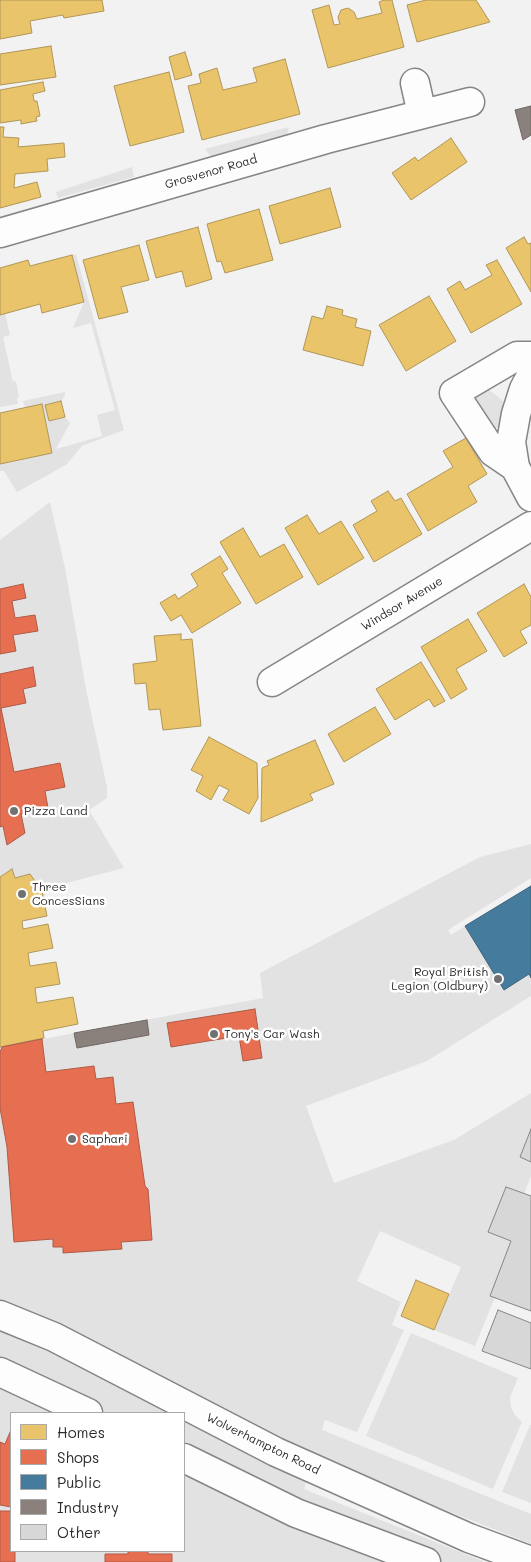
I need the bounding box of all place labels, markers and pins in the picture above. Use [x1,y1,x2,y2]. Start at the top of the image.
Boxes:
place label: Pizza Land [24,804,88,818]
marker: Pizza Land [8,805,20,817]
place label: Three ConcesSians [32,880,105,908]
marker: Three ConcesSians [16,888,28,900]
place label: Royal British Legion (Oldbury) [391,965,488,993]
marker: Royal British Legion (Oldbury) [492,973,504,985]
place label: Tony's Car Wash [224,1027,320,1041]
marker: Tony's Car Wash [208,1028,220,1040]
place label: Saphari [82,1132,128,1146]
marker: Saphari [66,1133,78,1145]

